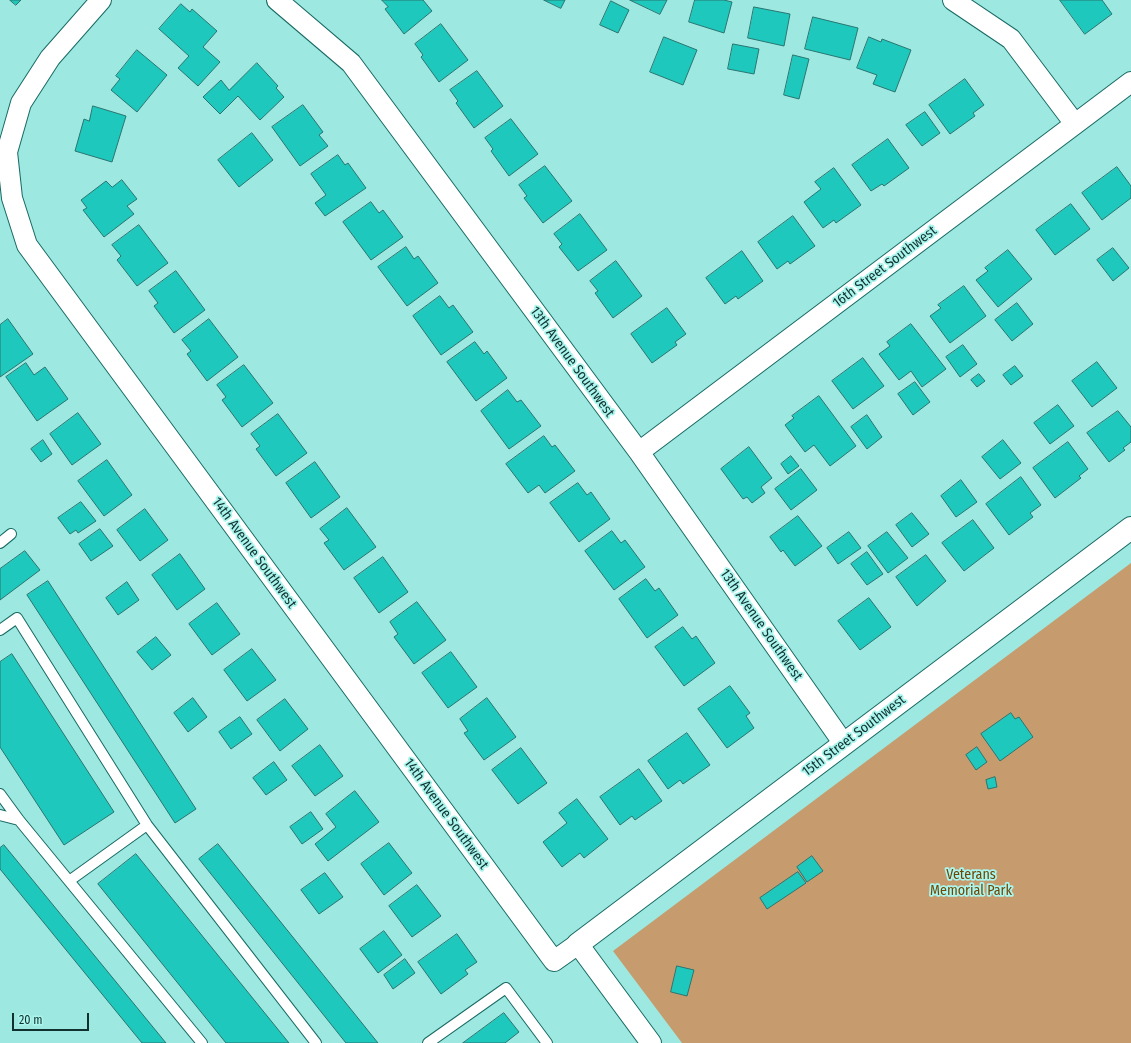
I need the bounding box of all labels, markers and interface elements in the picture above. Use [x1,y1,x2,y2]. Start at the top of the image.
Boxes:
street label: 16th Street Southwest [830,222,940,312]
street label: 13th Avenue Southwest [526,303,618,421]
street label: 14th Avenue Southwest [208,494,300,612]
street label: 13th Avenue Southwest [716,566,806,684]
street label: 15th Street Southwest [799,692,909,780]
street label: 14th Avenue Southwest [400,755,492,873]
park label: Veterans Memorial Park [930,867,1012,900]
scale bar [14,1005,91,1031]
text: 20 m [19,1013,43,1027]

